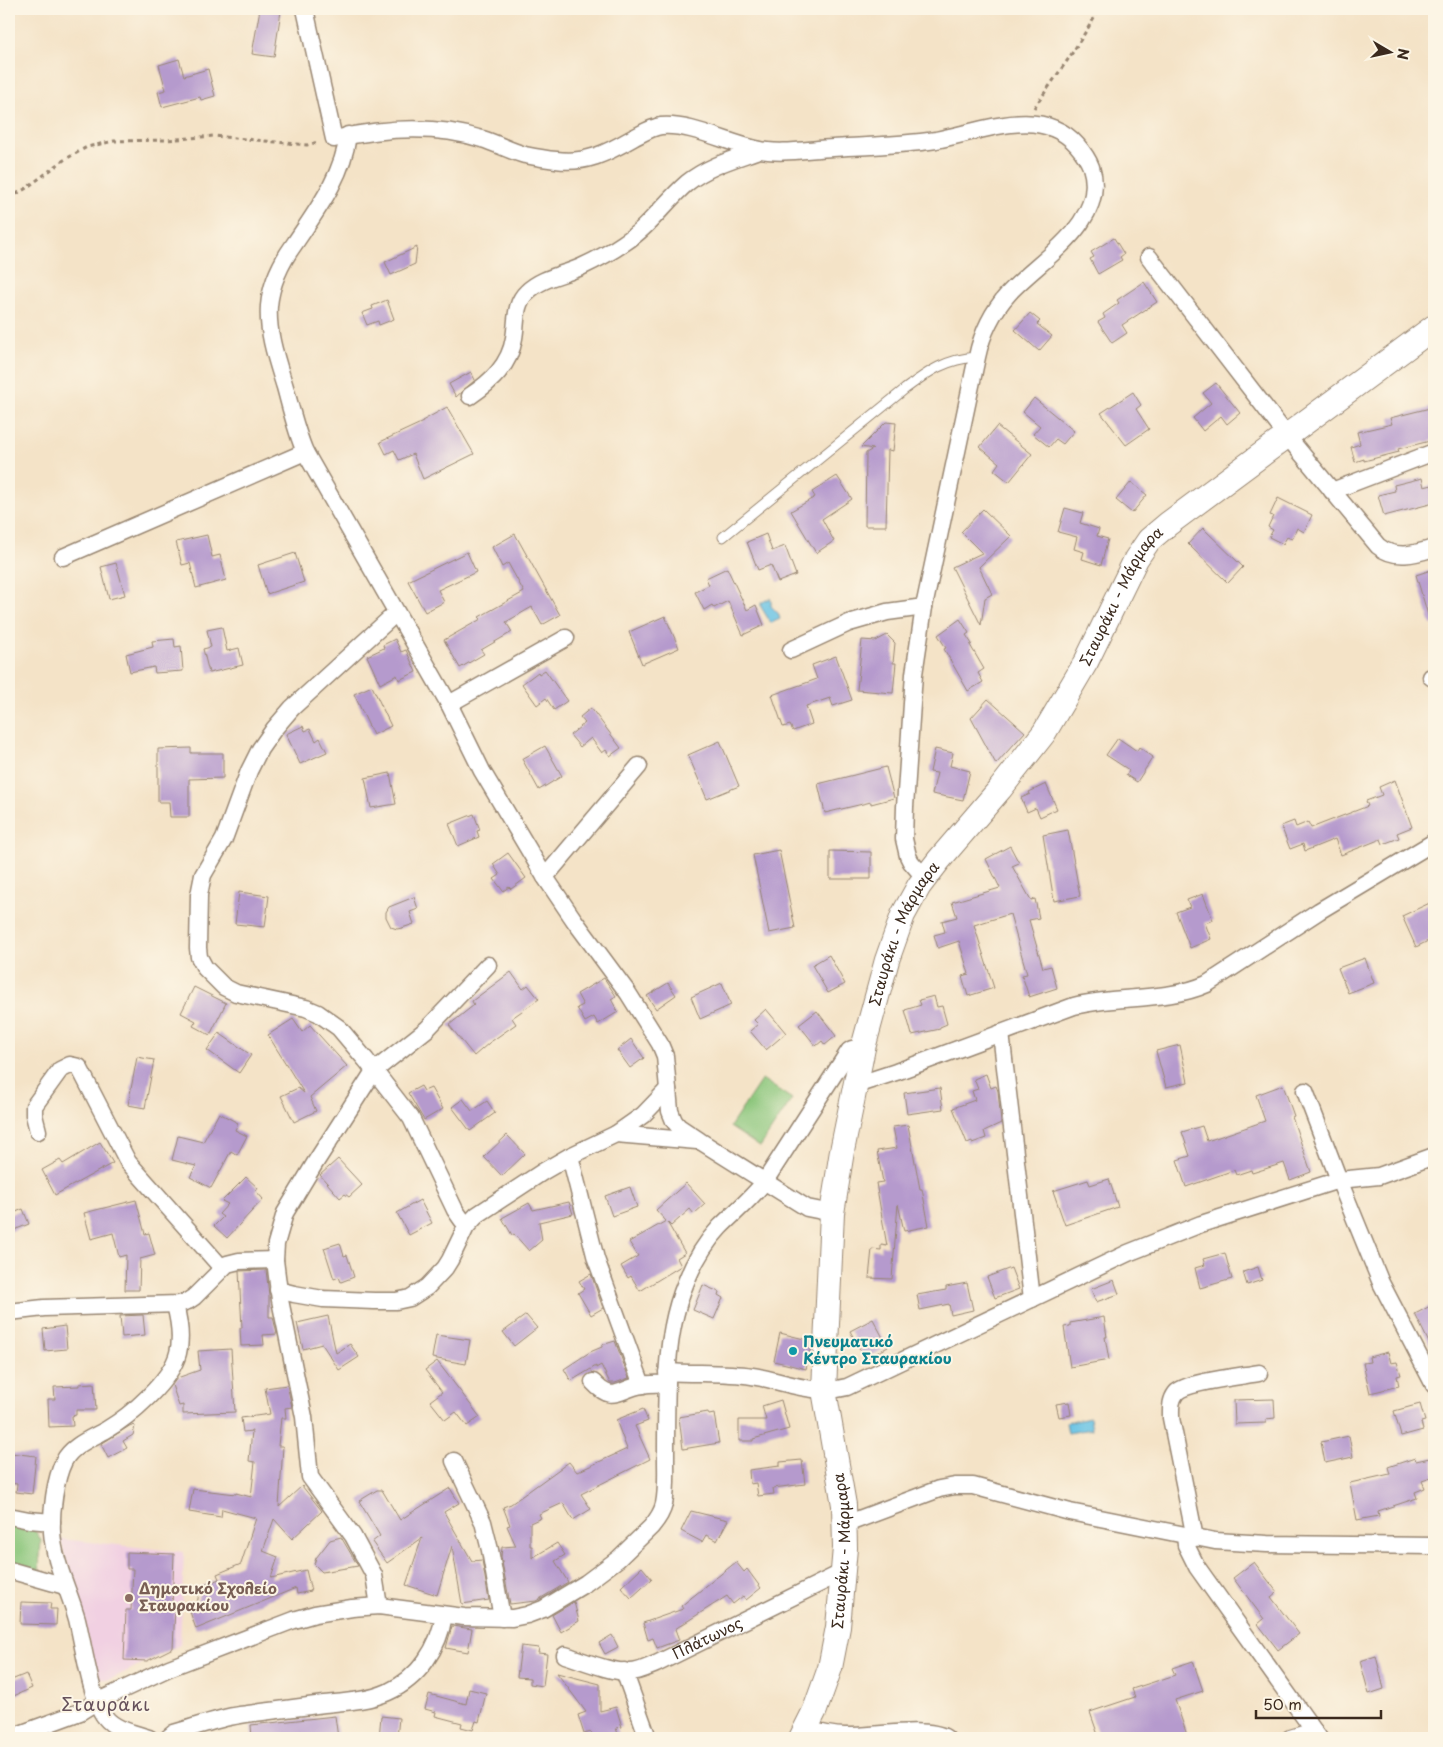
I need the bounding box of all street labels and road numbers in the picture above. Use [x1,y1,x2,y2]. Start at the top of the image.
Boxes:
street label: Σταυράκι - Μάρμαρα [1073,520,1168,669]
street label: Σταυράκι - Μάρμαρα [862,855,944,1008]
street label: Σταυράκι - Μάρμαρα [825,1471,855,1630]
street label: Πλάτωνος [668,1610,746,1664]

